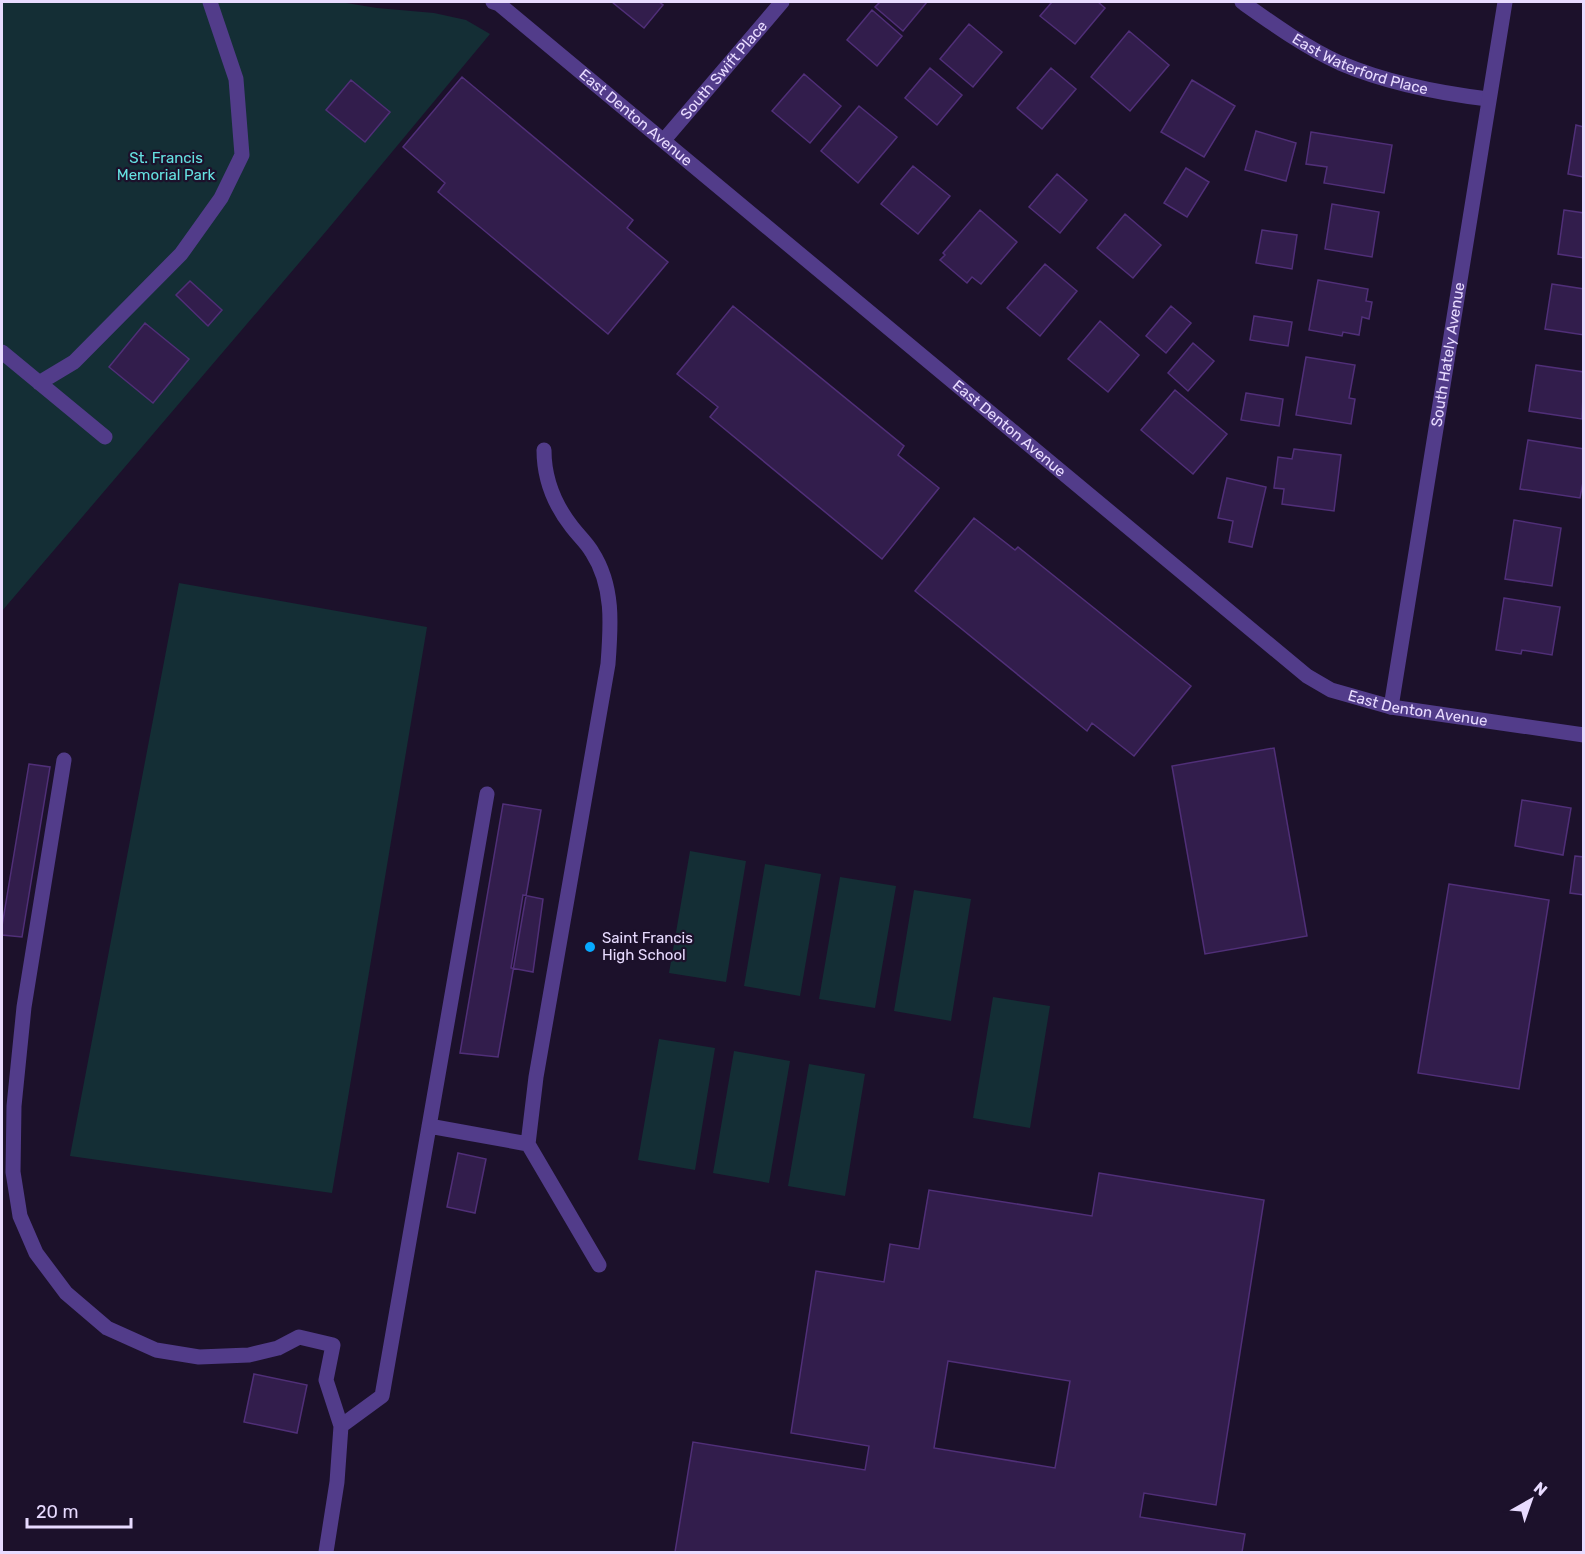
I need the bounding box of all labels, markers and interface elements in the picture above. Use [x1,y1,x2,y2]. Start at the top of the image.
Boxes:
street label: South Swift Place [677,17,771,123]
street label: East Waterford Place [1289,30,1430,98]
street label: East Denton Avenue [575,65,696,170]
park label: St. Francis Memorial Park [117,149,215,184]
street label: South Hately Avenue [1427,281,1469,428]
street label: East Denton Avenue [949,376,1070,481]
street label: East Denton Avenue [1346,686,1489,730]
place label: Saint Francis High School [602,929,693,964]
marker: Saint Francis High School [583,940,597,954]
north arrow [1501,1470,1561,1530]
text: N [1530,1478,1551,1500]
scale bar [27,1491,130,1529]
text: 20 m [36,1501,78,1523]

